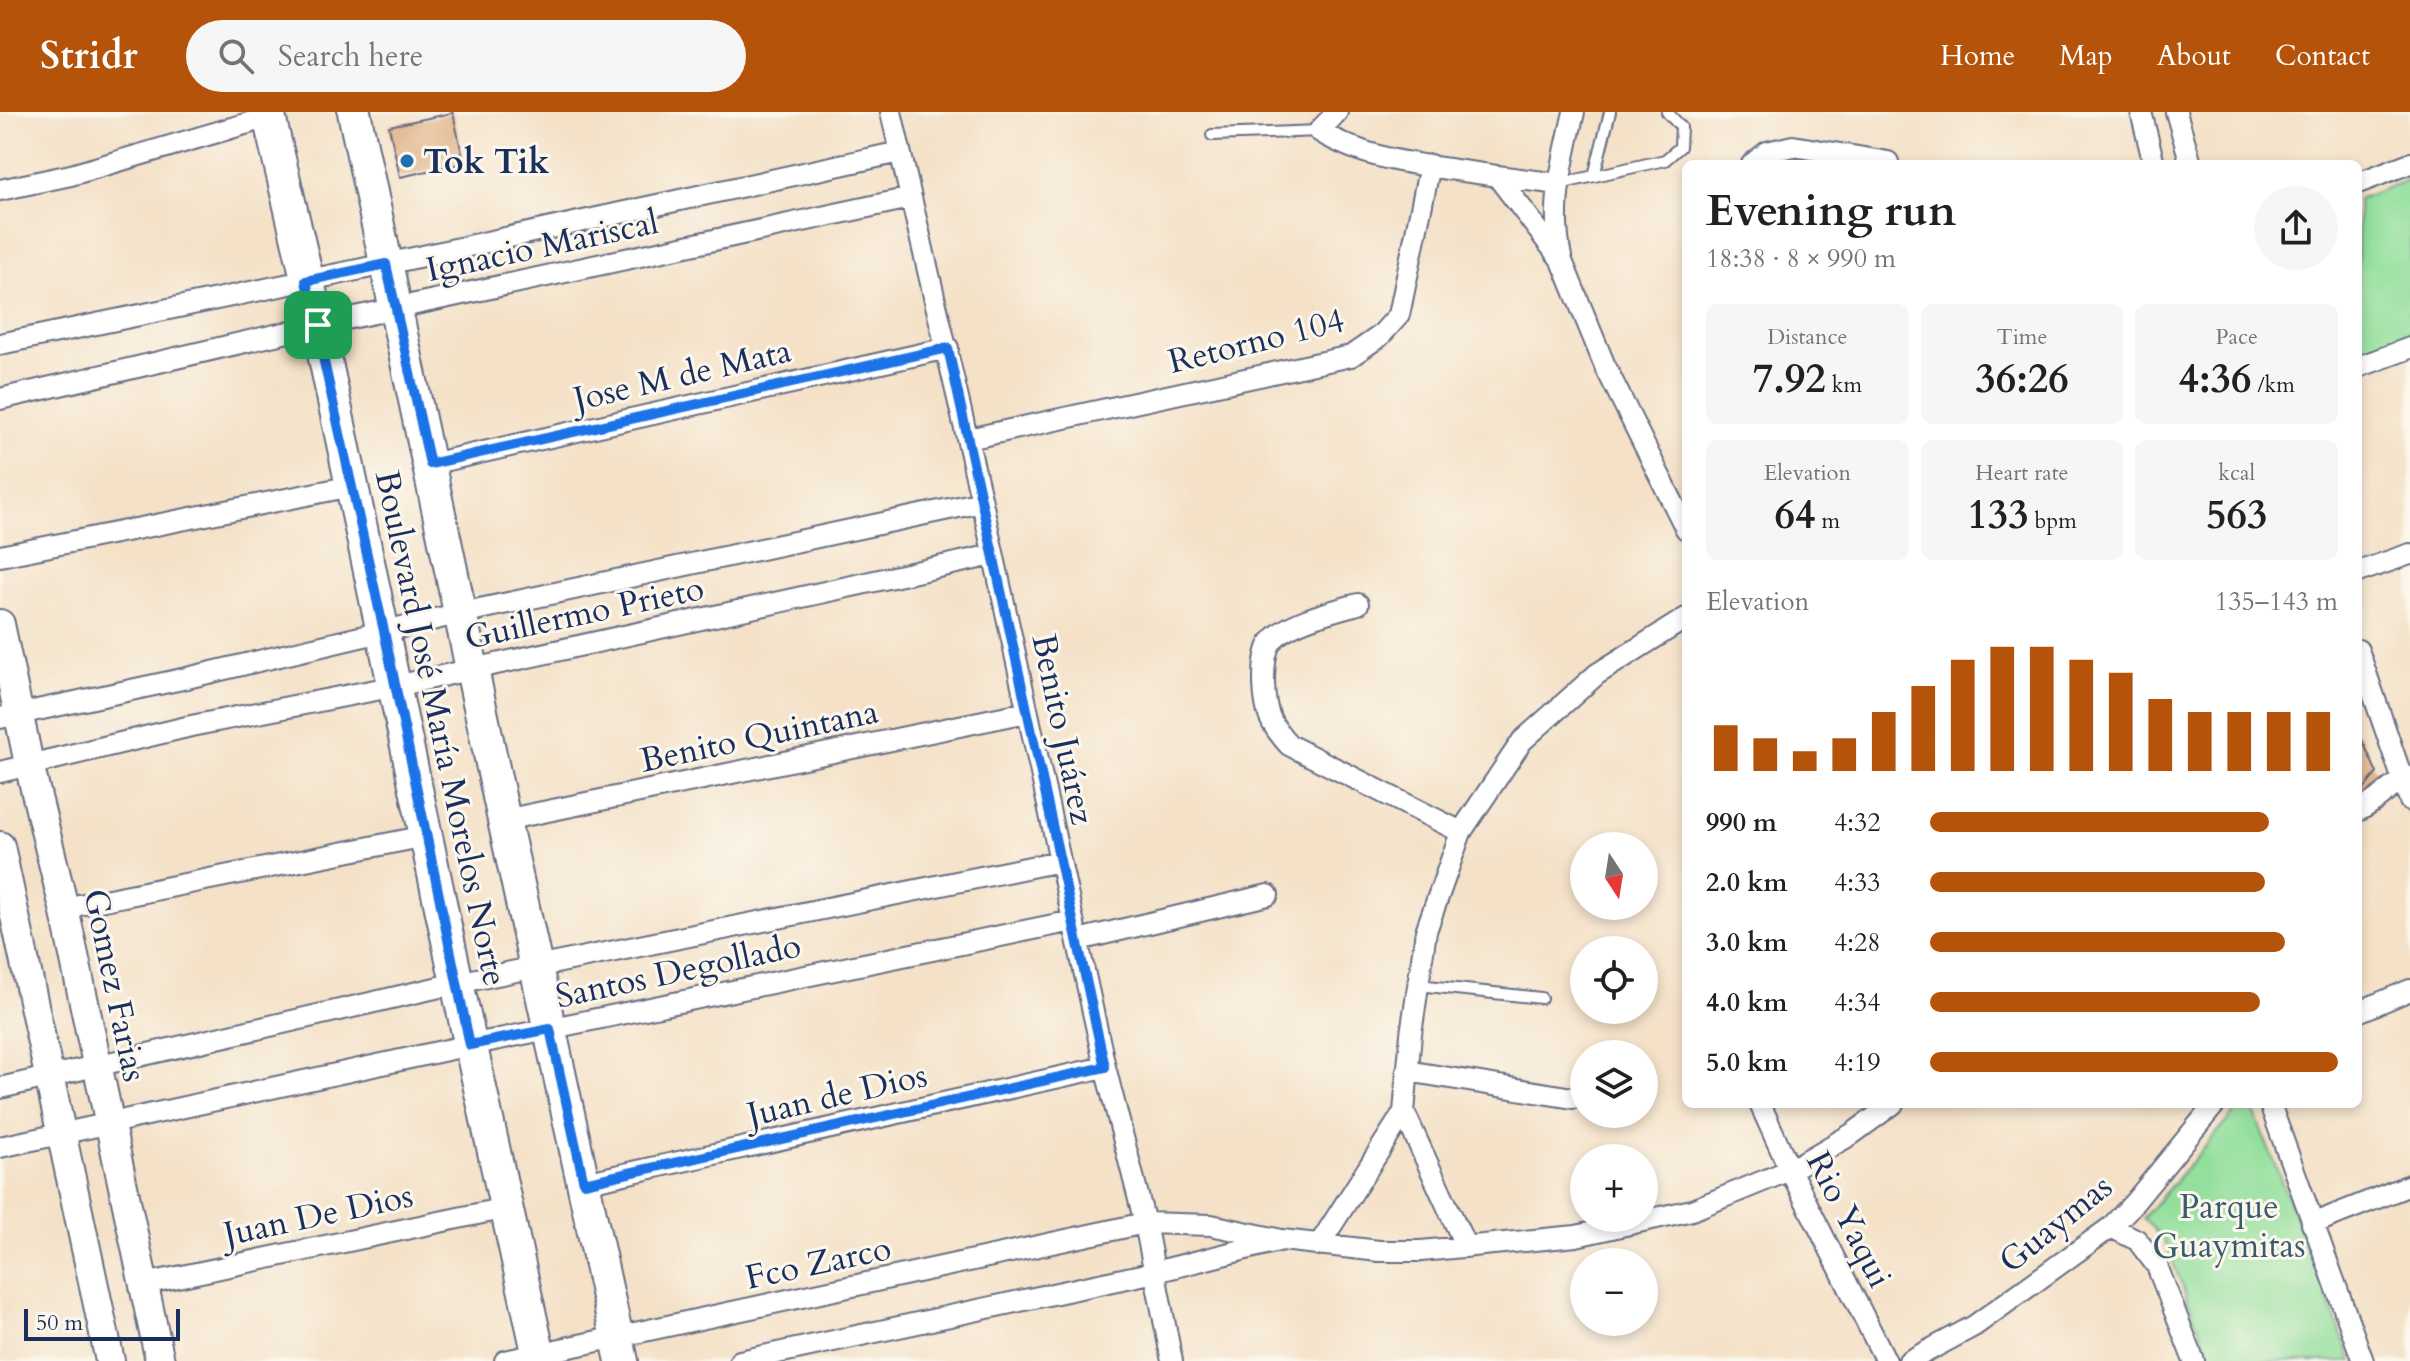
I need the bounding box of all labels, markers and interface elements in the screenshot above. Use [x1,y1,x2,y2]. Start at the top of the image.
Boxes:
search box [186,20,746,92]
text: Stridr [40,30,138,82]
icon: search [214,34,258,78]
text: Search here [278,36,423,77]
text: Home [1940,37,2015,75]
text: Map [2059,37,2113,75]
text: About [2157,37,2231,75]
text: Contact [2275,37,2370,75]
place label: Tok Tik [423,139,550,185]
marker: Tok Tik [398,152,416,170]
text: Evening run [1706,181,1956,241]
button: share [2254,186,2338,270]
street label: Ignacio Mariscal [422,199,663,293]
text: 18:38 · 8 × 990 m [1706,241,1896,276]
pin [284,291,352,359]
street label: Retorno 104 [1164,297,1349,385]
icon: arrive [296,303,340,347]
text: Distance [1767,322,1848,352]
text: Time [1997,322,2047,352]
text: Pace [2215,322,2258,352]
street label: Jose M de Mata [564,328,796,423]
text: 7.92 [1753,352,1826,407]
text: 36:26 [1975,352,2069,407]
text: 4:36 [2178,352,2251,407]
text: km [1826,370,1862,400]
text: /km [2251,370,2295,400]
text: Elevation [1764,458,1851,488]
text: Heart rate [1975,458,2069,488]
text: kcal [2218,458,2255,488]
street label: Boulevard José María Morelos Norte [364,466,518,990]
text: 64 [1775,488,1816,543]
text: 133 [1967,488,2029,543]
text: 563 [2206,488,2267,543]
text: m [1816,506,1840,536]
text: bpm [2029,506,2077,536]
street label: Guillermo Prieto [460,565,708,661]
text: Elevation [1706,584,1809,619]
text: 135–143 m [2215,584,2338,619]
street label: Benito Juárez [1020,630,1106,829]
street label: Benito Quintana [636,688,883,784]
text: 990 m [1706,805,1777,840]
text: 4:32 [1834,805,1881,840]
north arrow [1570,832,1658,920]
map controls [1570,832,1658,1336]
text: 2.0 km [1706,865,1787,900]
text: 4:33 [1834,865,1881,900]
street label: Gomez Farias [72,885,158,1086]
street label: Santos Degollado [551,923,805,1019]
text: 3.0 km [1706,925,1787,960]
text: 4:28 [1834,925,1881,960]
button: locate [1570,936,1658,1024]
text: 4.0 km [1706,985,1787,1020]
text: 4:34 [1834,985,1881,1020]
button: layers [1570,1040,1658,1128]
text: 5.0 km [1706,1045,1787,1080]
text: 4:19 [1834,1045,1881,1080]
street label: Juan de Dios [738,1052,932,1139]
street label: Rio Yaqui [1795,1143,1903,1295]
button: + [1570,1144,1658,1232]
street label: Guaymas [1989,1164,2122,1284]
street label: Juan De Dios [214,1172,417,1259]
park label: Parque Guaymitas [2152,1184,2306,1269]
street label: Fco Zarco [741,1225,895,1301]
button: − [1570,1248,1658,1336]
scale bar [24,1305,180,1341]
text: 50 m [36,1308,83,1338]

